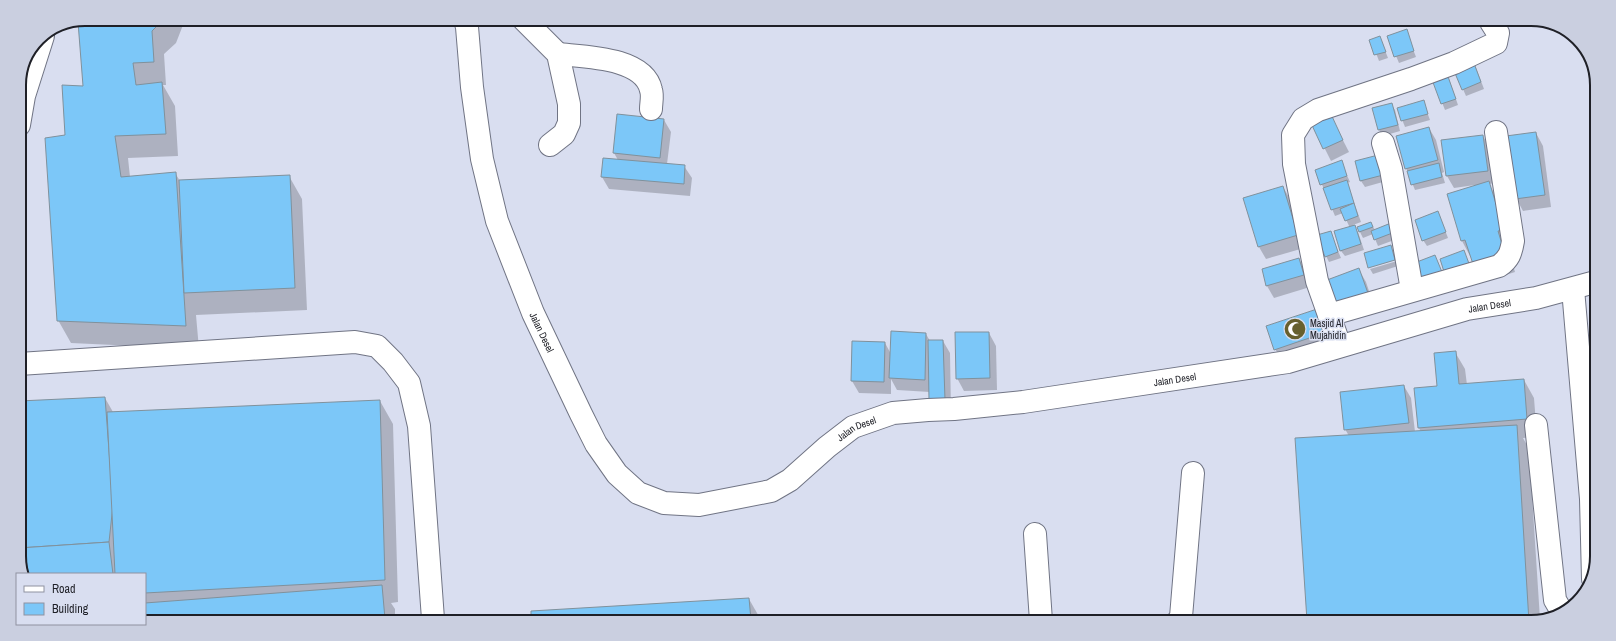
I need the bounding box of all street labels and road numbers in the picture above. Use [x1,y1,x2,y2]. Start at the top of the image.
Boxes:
street label: Jalan Desel [1467,296,1512,316]
street label: Jalan Desel [527,310,557,355]
street label: Jalan Desel [1153,370,1197,389]
street label: Jalan Desel [834,413,878,444]

